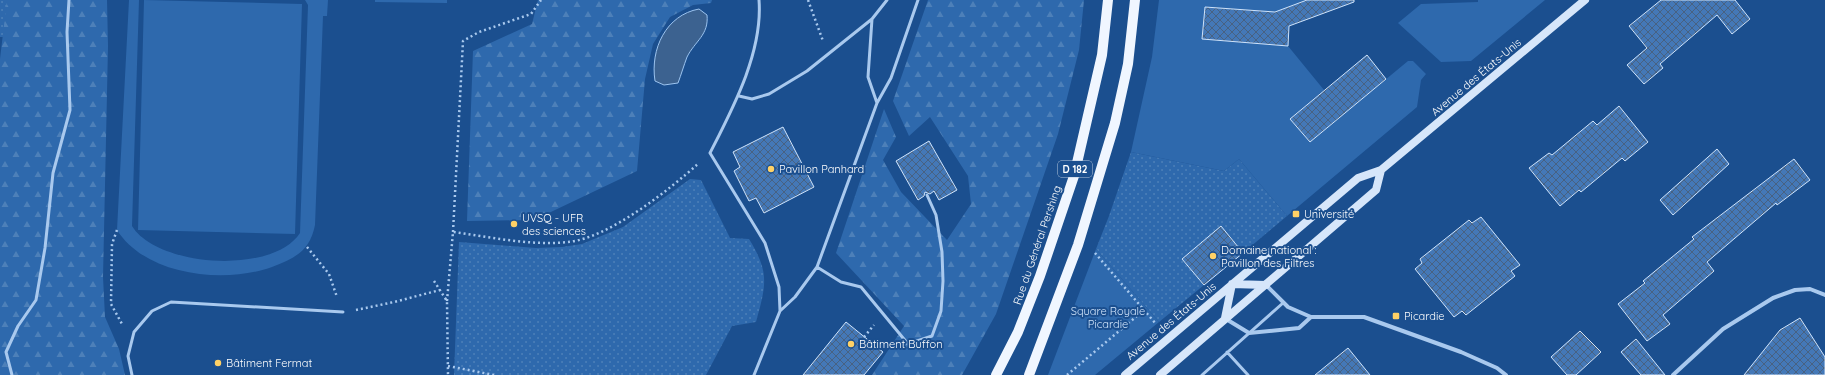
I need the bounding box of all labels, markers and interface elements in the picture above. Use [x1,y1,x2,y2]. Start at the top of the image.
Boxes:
street label: Avenue des États-Unis [1428,35,1524,119]
road number: D 182 [1058,161,1092,177]
place label: Pavillon Panhard [779,162,864,176]
marker: Pavillon Panhard [766,164,776,174]
street label: Rue du Général Pershing [1010,183,1064,307]
place label: Université [1304,207,1354,221]
marker: Université [1291,209,1301,219]
place label: UVSQ - UFR des sciences [522,211,586,238]
marker: UVSQ - UFR des sciences [509,219,519,229]
place label: Domaine national : Pavillon des Filtres [1221,243,1317,270]
marker: Domaine national : Pavillon des Filtres [1208,251,1218,261]
street label: Avenue des États-Unis [1123,279,1219,363]
park label: Square Royale Picardie [1071,304,1145,331]
place label: Picardie [1404,309,1445,323]
marker: Picardie [1391,311,1401,321]
place label: Bâtiment Buffon [859,337,943,351]
marker: Bâtiment Buffon [846,339,856,349]
place label: Bâtiment Fermat [226,356,312,370]
marker: Bâtiment Fermat [213,358,223,368]

